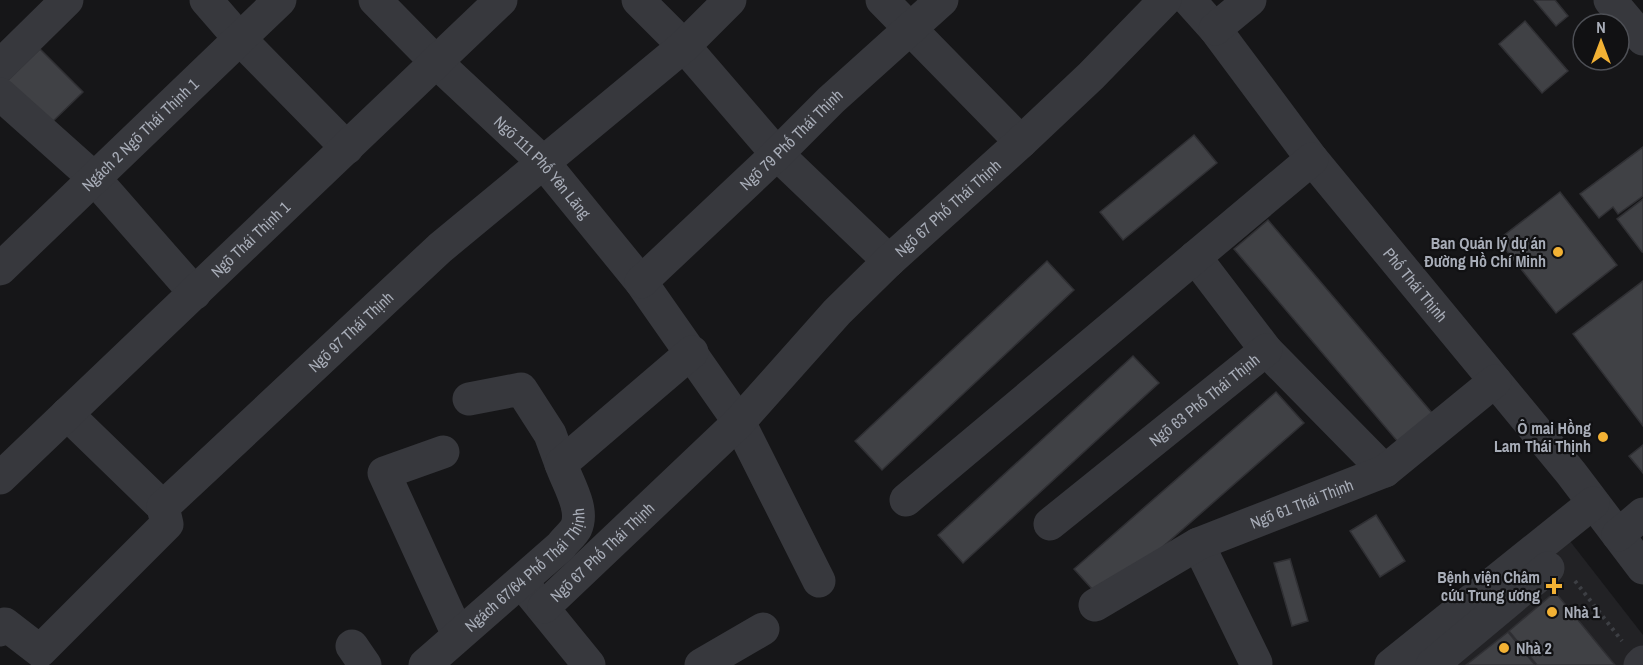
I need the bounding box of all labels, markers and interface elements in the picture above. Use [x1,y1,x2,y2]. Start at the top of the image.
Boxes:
north arrow [1571,12,1631,72]
text: N [1596,16,1606,38]
street label: Ngách 2 Ngõ Thái Thịnh 1 [77,73,204,196]
street label: Ngõ 79 Phố Thái Thịnh [735,84,847,195]
street label: Ngõ 111 Phố Yên Lãng [489,111,596,224]
street label: Ngõ 67 Phố Thái Thịnh [890,154,1006,262]
street label: Ngõ Thái Thịnh 1 [206,196,295,282]
place label: Ban Quản lý dự án Đường Hồ Chí Minh [1424,232,1546,272]
street label: Phố Thái Thịnh [1378,243,1453,326]
marker: Ban Quản lý dự án Đường Hồ Chí Minh [1551,245,1565,259]
street label: Ngõ 97 Thái Thịnh [303,286,398,377]
street label: Ngõ 63 Phố Thái Thịnh [1144,349,1264,451]
place label: Ô mai Hồng Lam Thái Thịnh [1494,417,1591,457]
marker: Ô mai Hồng Lam Thái Thịnh [1596,430,1610,444]
street label: Ngõ 61 Thái Thịnh [1247,473,1356,534]
street label: Ngõ 67 Phố Thái Thịnh [545,497,659,607]
street label: Ngách 67/64 Phố Thái Thịnh [460,507,590,636]
place label: Bệnh viện Châm cứu Trung ương [1437,566,1540,606]
marker: Bệnh viện Châm cứu Trung ương [1545,577,1563,595]
place label: Nhà 1 [1564,601,1600,623]
marker: Nhà 1 [1545,605,1559,619]
place label: Nhà 2 [1516,637,1552,659]
marker: Nhà 2 [1497,641,1511,655]

